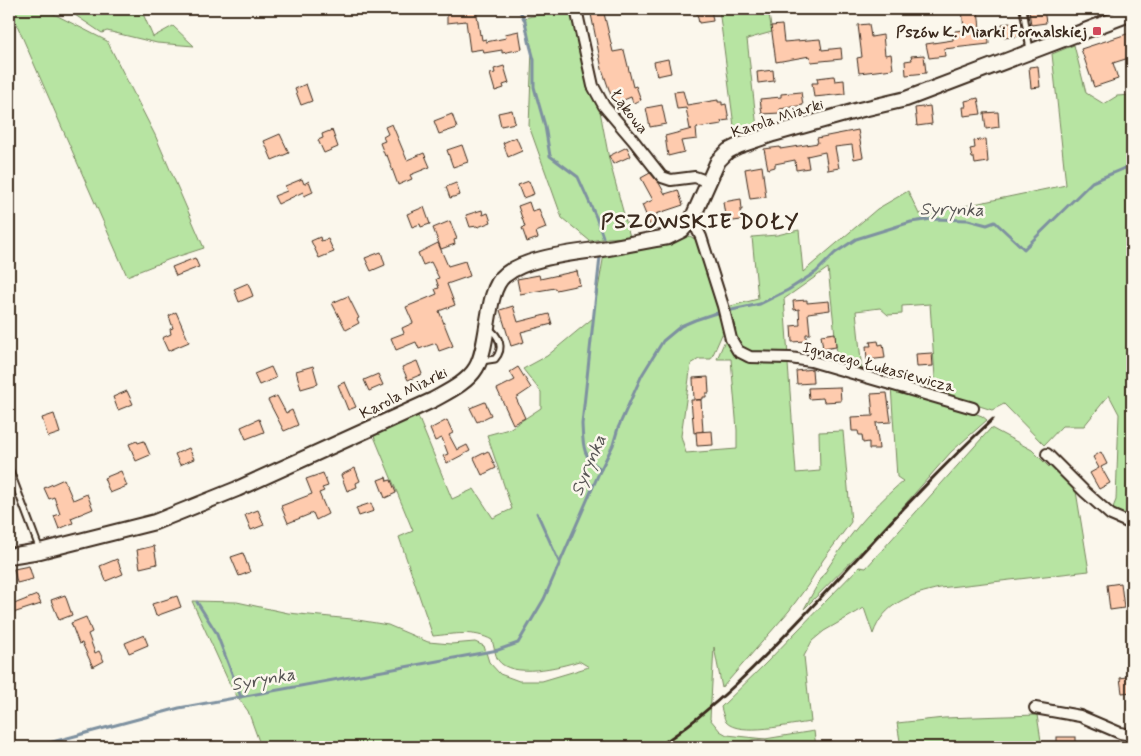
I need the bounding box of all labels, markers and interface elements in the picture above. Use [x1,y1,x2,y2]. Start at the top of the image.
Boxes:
place label: Pszów K. Miarki Fornalskiej [896,22,1087,43]
marker: Pszów K. Miarki Fornalskiej [1091,25,1103,37]
street label: Łąkowa [605,85,653,139]
street label: Karola Miarki [729,94,827,143]
water label: Syrynka [920,197,984,223]
district label: PSZOWSKIE DOŁY [601,208,799,236]
street label: Ignacego Łukasiewicza [800,337,958,398]
street label: Karola Miarki [356,362,451,424]
water label: Syrynka [565,431,613,500]
water label: Syrynka [229,663,297,697]

